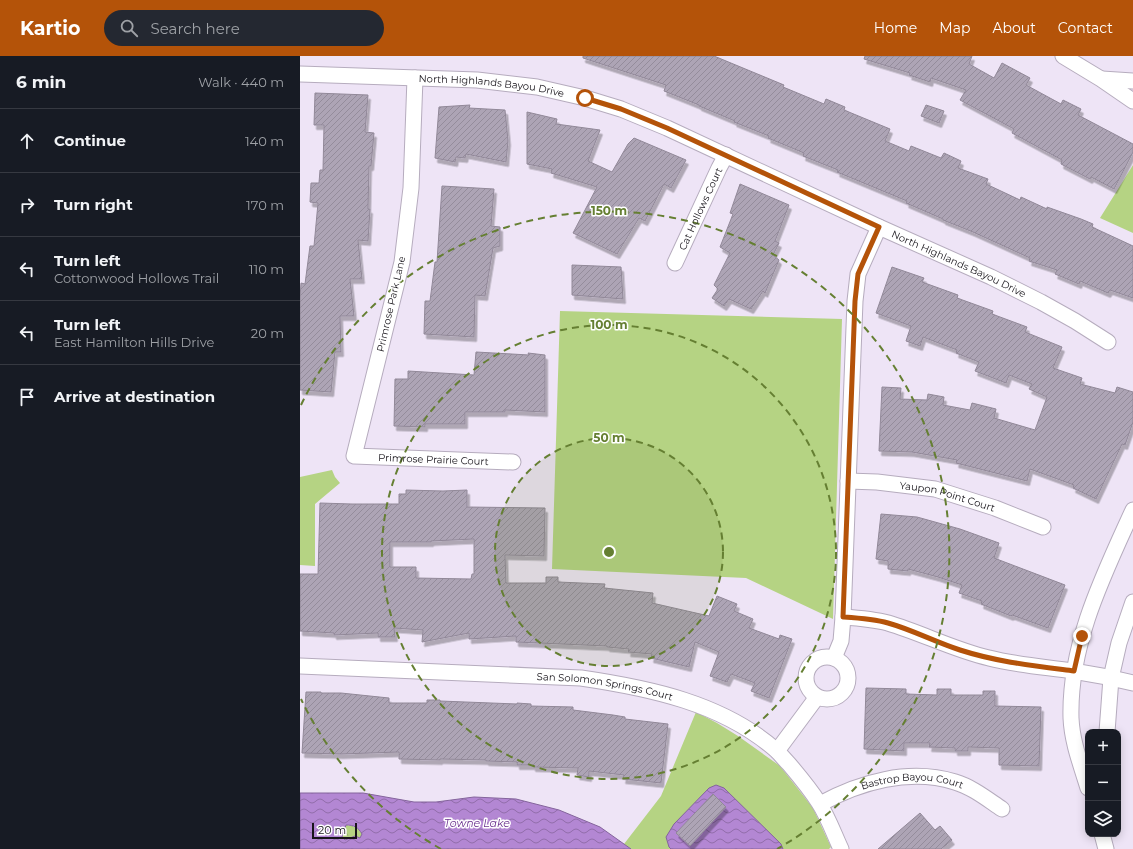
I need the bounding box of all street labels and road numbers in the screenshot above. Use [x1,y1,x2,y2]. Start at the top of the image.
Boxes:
street label: North Highlands Bayou Drive [418,72,566,100]
street label: Cat Hollows Court [675,165,725,252]
street label: North Highlands Bayou Drive [890,227,1028,300]
street label: Primrose Park Lane [374,255,408,353]
street label: Primrose Prairie Court [378,450,489,468]
street label: Yaupon Point Court [899,478,997,514]
street label: San Solomon Springs Court [536,670,675,703]
street label: Bastrop Bayou Court [859,770,966,792]

